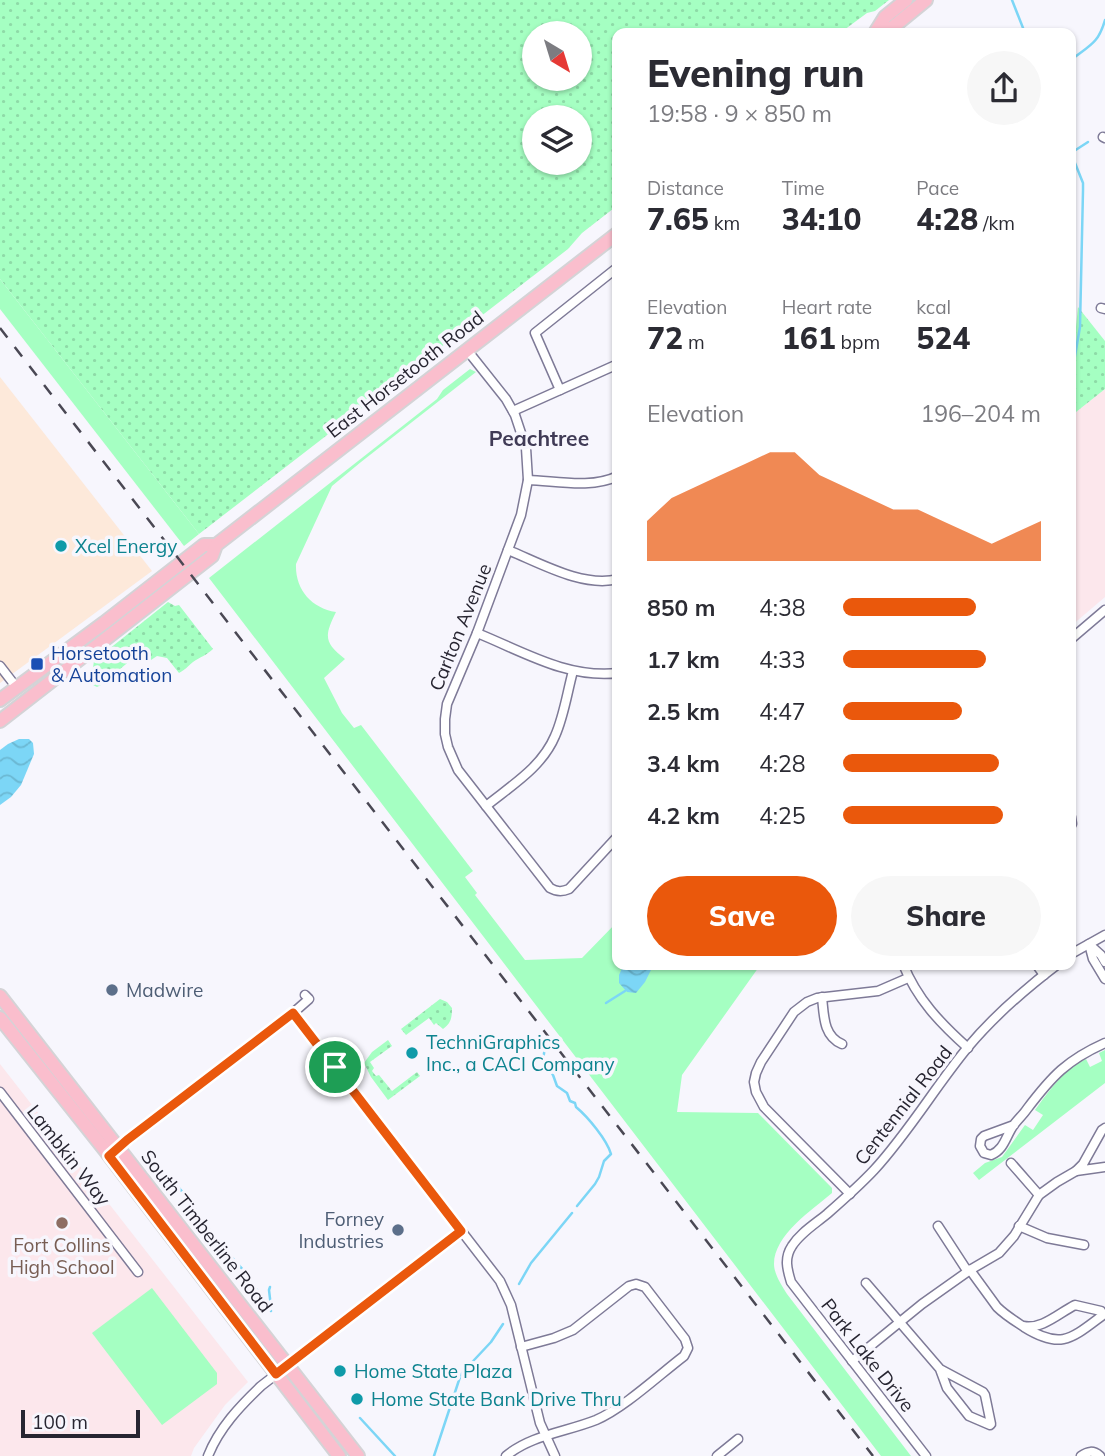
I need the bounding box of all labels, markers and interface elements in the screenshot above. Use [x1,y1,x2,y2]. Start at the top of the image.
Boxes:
north arrow [522,21,592,91]
map controls [522,21,592,175]
text: Evening run [647,49,865,97]
button: share [967,51,1041,125]
text: 19:58 · 9 × 850 m [647,99,832,128]
button: layers [522,105,592,175]
text: Distance [647,176,724,200]
text: Time [782,176,825,200]
text: Pace [916,176,959,200]
text: 7.65 [647,200,709,238]
text: 34:10 [782,200,861,238]
text: 4:28 [916,200,978,238]
text: km [709,211,740,235]
text: /km [978,211,1015,235]
text: Elevation [647,295,727,319]
text: Heart rate [782,295,872,319]
text: kcal [916,295,951,319]
street label: East Horsetooth Road [322,305,488,443]
text: 72 [647,319,683,357]
text: 161 [782,319,836,357]
text: 524 [916,319,970,357]
text: m [683,330,705,354]
text: bpm [836,330,880,354]
text: Elevation [647,399,744,428]
text: 196–204 m [920,399,1041,428]
district label: Peachtree [489,425,589,451]
place label: Xcel Energy [75,534,177,558]
marker: Xcel Energy [53,538,69,554]
street label: Carlton Avenue [424,560,496,694]
text: 850 m [647,593,715,622]
text: 4:38 [759,593,806,622]
place label: Horsetooth & Automation [51,641,172,687]
text: 1.7 km [647,645,720,674]
text: 4:33 [759,645,806,674]
marker: Horsetooth & Automation [29,656,45,672]
text: 2.5 km [647,697,720,726]
text: 4:47 [759,697,806,726]
text: 3.4 km [647,749,720,778]
text: 4:28 [759,749,806,778]
text: 4.2 km [647,801,720,830]
text: 4:25 [759,801,806,830]
button: Save [647,876,837,956]
button: Share [851,876,1041,956]
place label: Madwire [126,978,203,1002]
marker: Madwire [104,982,120,998]
place label: TechniGraphics Inc., a CACI Company [426,1030,615,1076]
pin [305,1037,365,1097]
street label: Centennial Road [849,1040,957,1170]
marker: TechniGraphics Inc., a CACI Company [404,1045,420,1061]
icon: arrive [316,1048,354,1086]
street label: Lambkin Way [22,1100,116,1210]
street label: South Timberline Road [136,1145,278,1317]
place label: Forney Industries [298,1207,384,1253]
marker: Fort Collins High School [54,1215,70,1231]
marker: Forney Industries [390,1222,406,1238]
place label: Fort Collins High School [9,1233,115,1279]
street label: Park Lake Drive [816,1293,920,1417]
place label: Home State Plaza [354,1359,513,1383]
marker: Home State Plaza [332,1363,348,1379]
place label: Home State Bank Drive Thru [371,1387,622,1411]
marker: Home State Bank Drive Thru [349,1391,365,1407]
scale bar [21,1407,140,1439]
text: 100 m [32,1410,88,1434]

